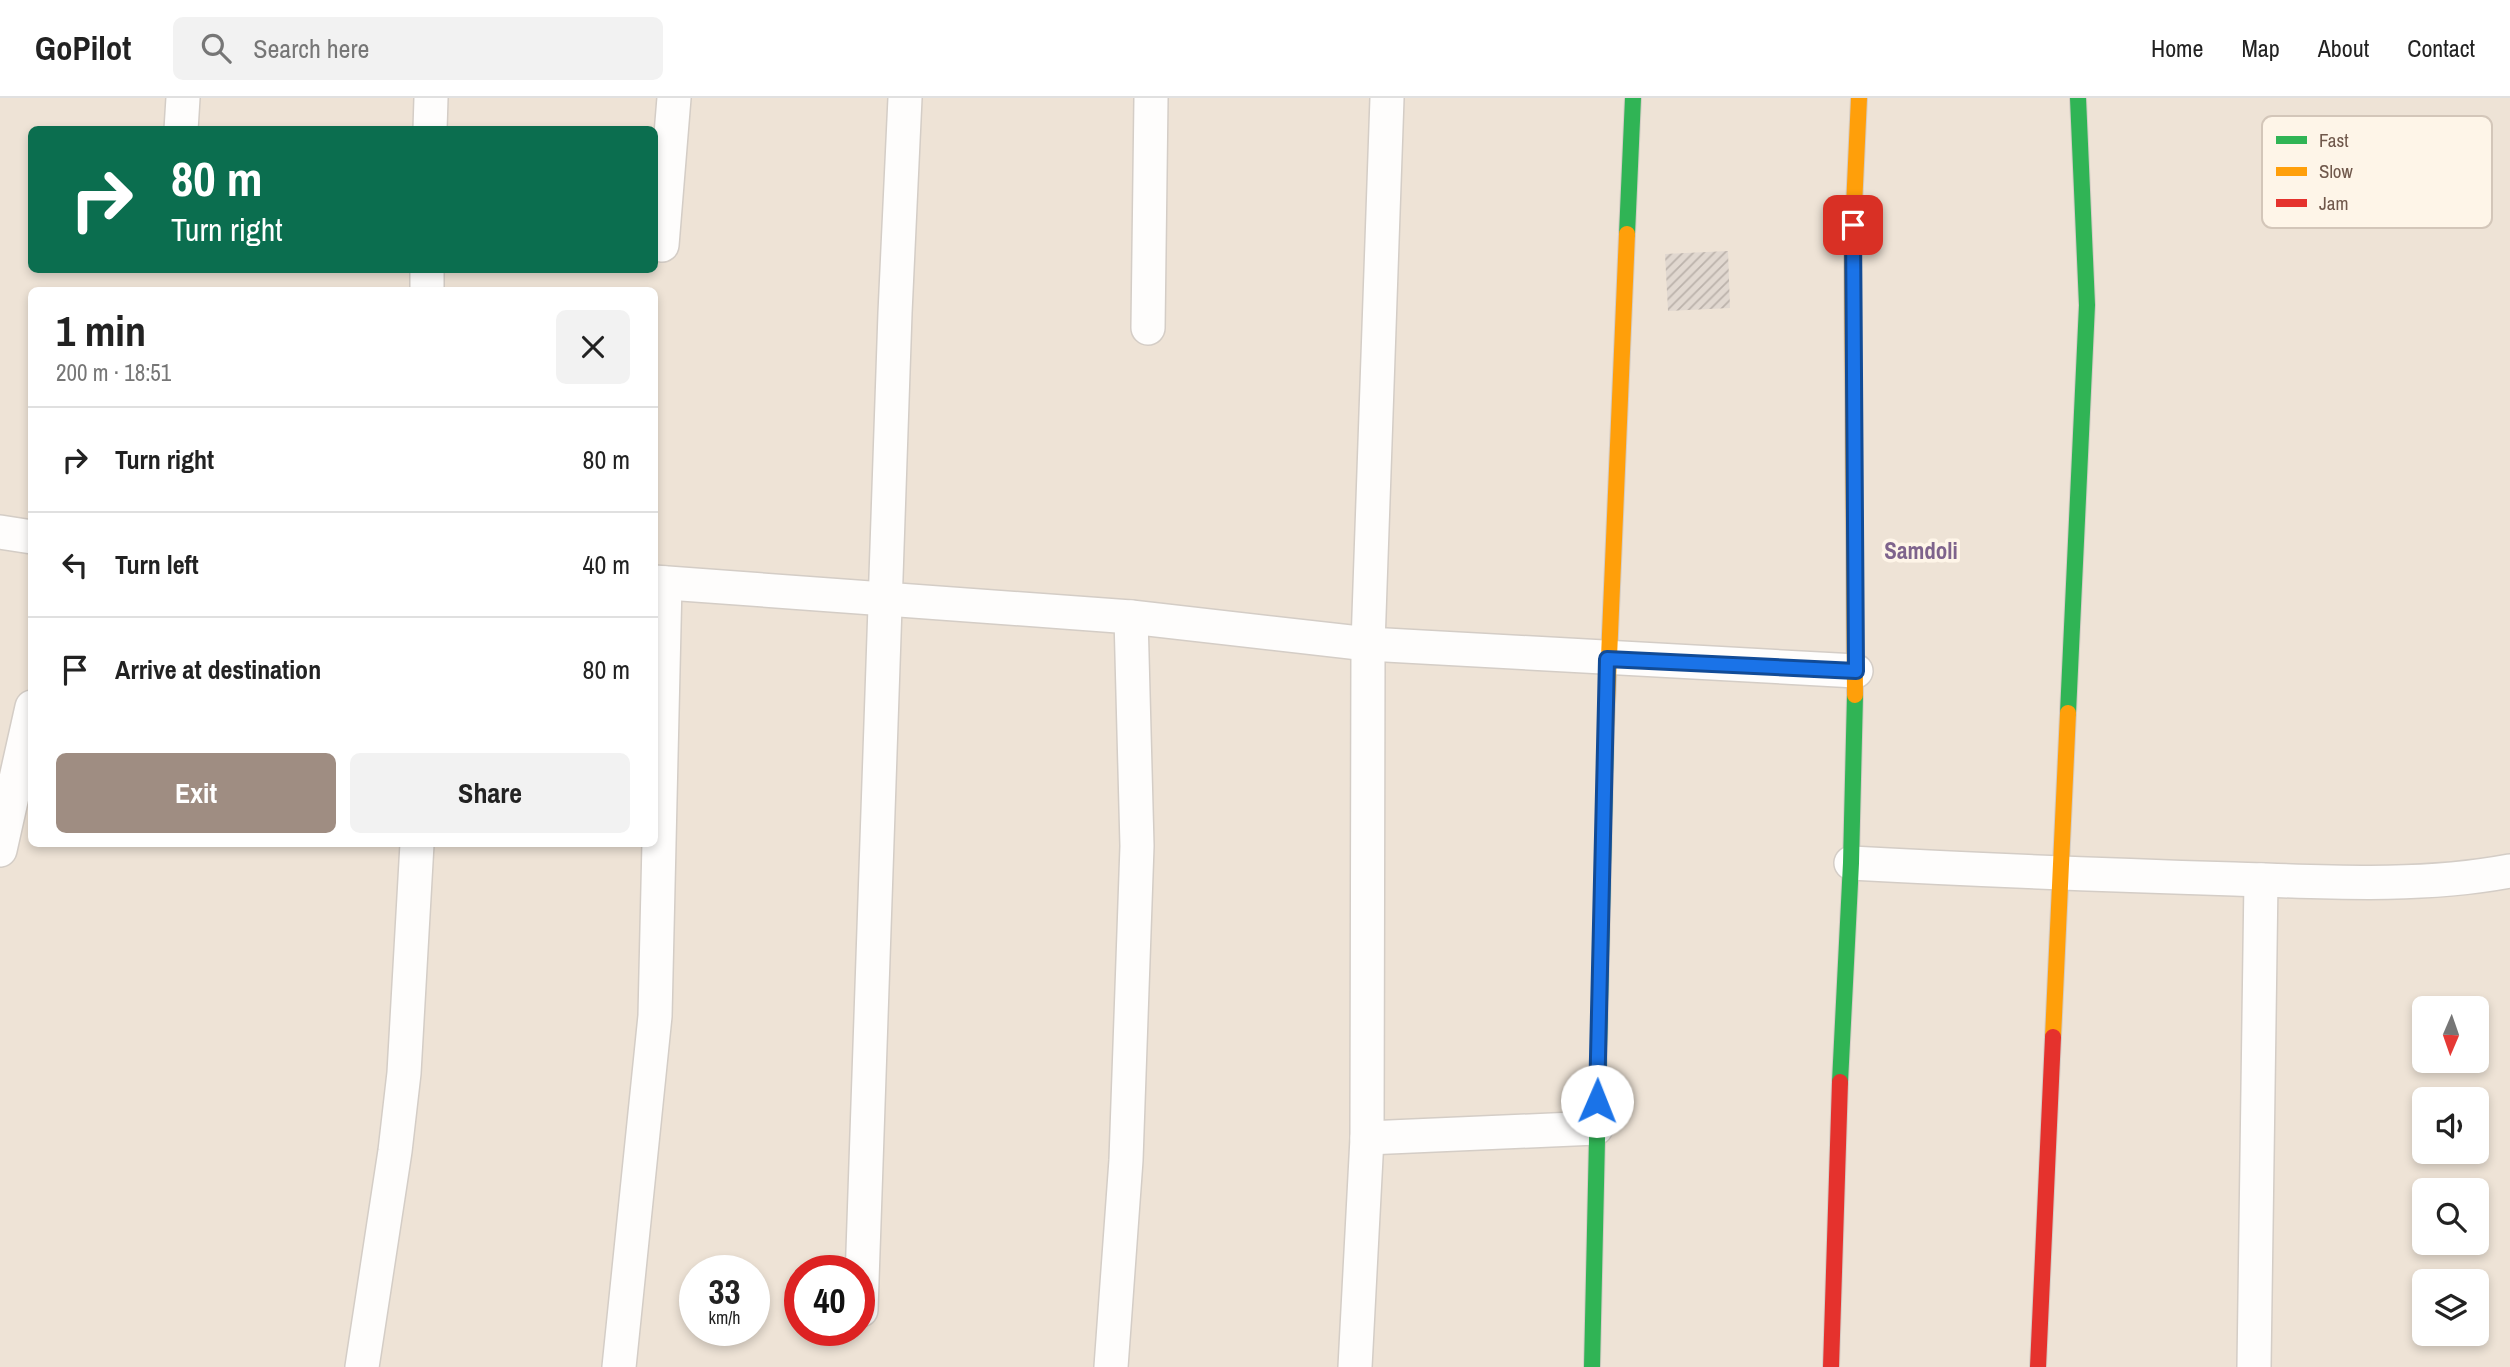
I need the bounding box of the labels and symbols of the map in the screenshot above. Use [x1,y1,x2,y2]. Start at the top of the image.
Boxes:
legend [2262,116,2492,228]
text: Fast [2319,127,2349,153]
text: Slow [2319,158,2354,184]
text: Jam [2319,190,2348,216]
pin [1823,195,1883,255]
district label: Samdoli [1884,535,1958,566]
north arrow [2412,996,2488,1073]
position arrow [1560,1064,1634,1138]
speed limit sign: 40 [784,1255,875,1346]

